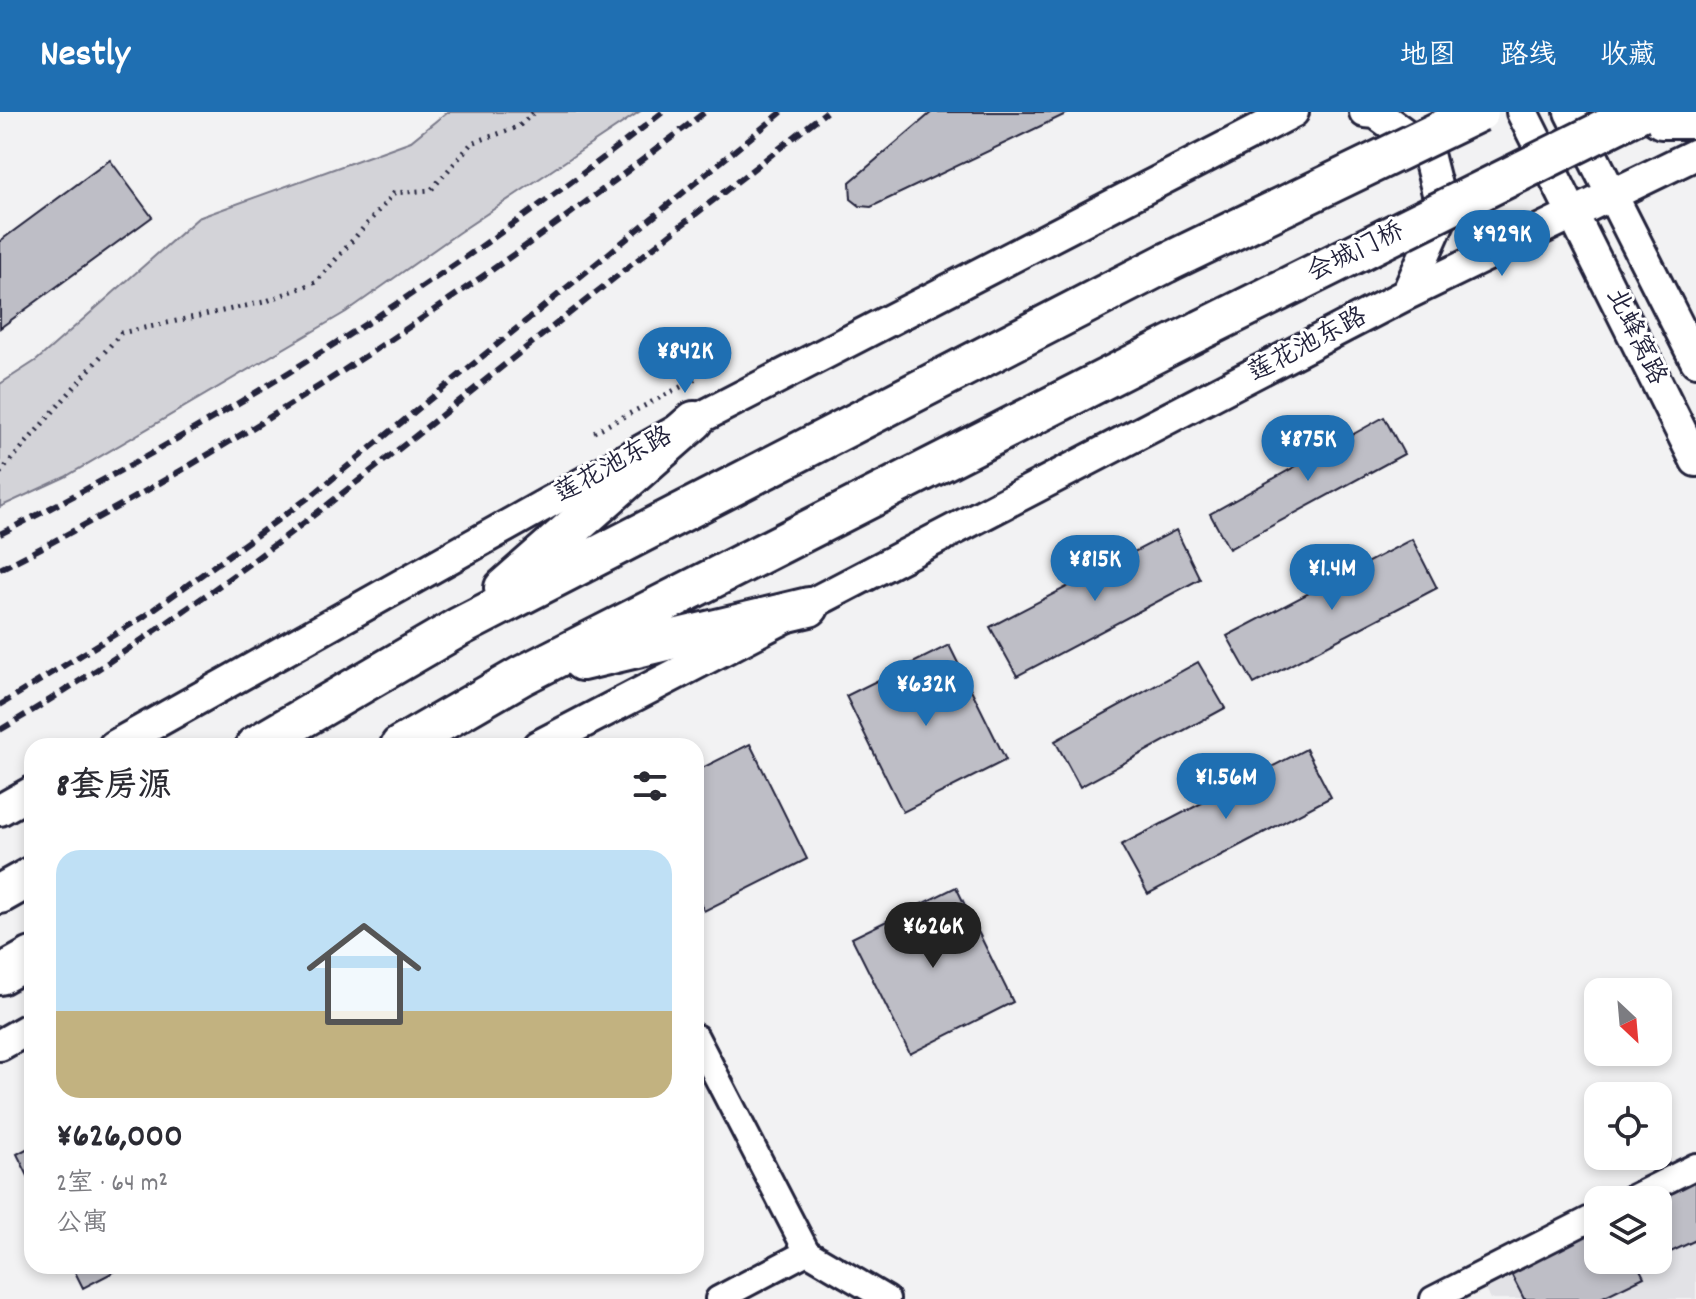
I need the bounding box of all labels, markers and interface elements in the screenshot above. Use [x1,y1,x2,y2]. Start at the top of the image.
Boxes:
text: Nestly [40,29,130,84]
text: 地图 [1400,38,1456,78]
text: 路线 [1500,38,1556,78]
text: 收藏 [1600,38,1656,78]
pin: ¥929K [1446,210,1558,278]
street label: 会城门桥 [1301,214,1411,292]
text: ¥929K [1472,217,1532,254]
street label: 北蜂窝路 [1596,282,1674,392]
street label: 莲花池东路 [1242,299,1374,393]
pin: ¥842K [629,327,741,395]
text: ¥842K [656,334,714,371]
pin: ¥875K [1252,415,1364,483]
street label: 莲花池东路 [548,418,680,514]
text: ¥875K [1279,422,1337,459]
pin: ¥815K [1039,535,1151,603]
text: ¥815K [1069,542,1121,579]
pin: ¥1.4M [1276,544,1388,612]
text: ¥1.4M [1308,551,1356,588]
pin: ¥632K [870,660,982,728]
text: ¥632K [896,667,956,704]
pin: ¥1.56M [1161,753,1291,821]
text: ¥1.56M [1195,760,1257,797]
text: 8套房源 [56,764,172,813]
icon: filters [628,764,672,808]
icon: home [292,902,436,1046]
pin: ¥626K [877,902,989,970]
text: ¥626K [902,909,964,946]
north arrow [1584,978,1672,1066]
map controls [1584,978,1672,1274]
button: locate [1584,1082,1672,1170]
text: ¥626,000 [56,1114,183,1163]
text: 2室 · 64 m² [56,1166,168,1203]
button: layers [1584,1186,1672,1274]
text: 公寓 [56,1206,108,1243]

